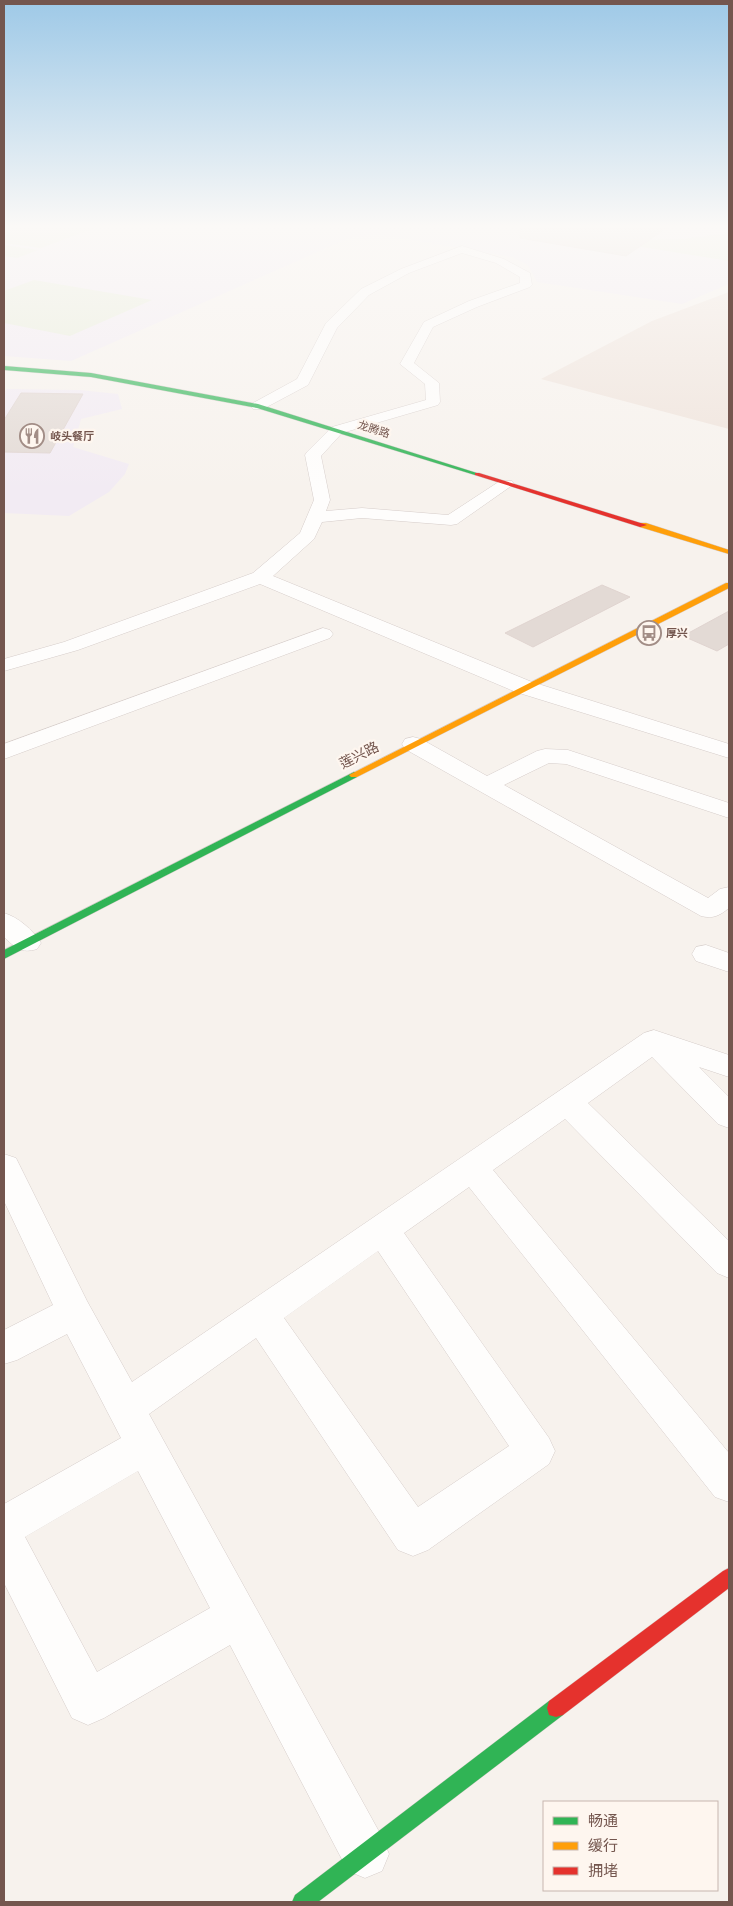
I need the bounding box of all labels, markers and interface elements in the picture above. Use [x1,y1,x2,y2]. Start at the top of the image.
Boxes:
street label: 龙腾路 [356,418,392,441]
restaurant icon: 岐头餐厅 [19,423,45,449]
place label: 岐头餐厅 [50,430,94,444]
bus stop icon: 厚兴 [636,620,662,646]
place label: 厚兴 [666,627,688,641]
street label: 莲兴路 [337,739,382,773]
legend [543,1801,718,1891]
text: 畅通 [588,1813,618,1832]
text: 缓行 [588,1838,618,1857]
text: 拥堵 [588,1863,618,1882]

